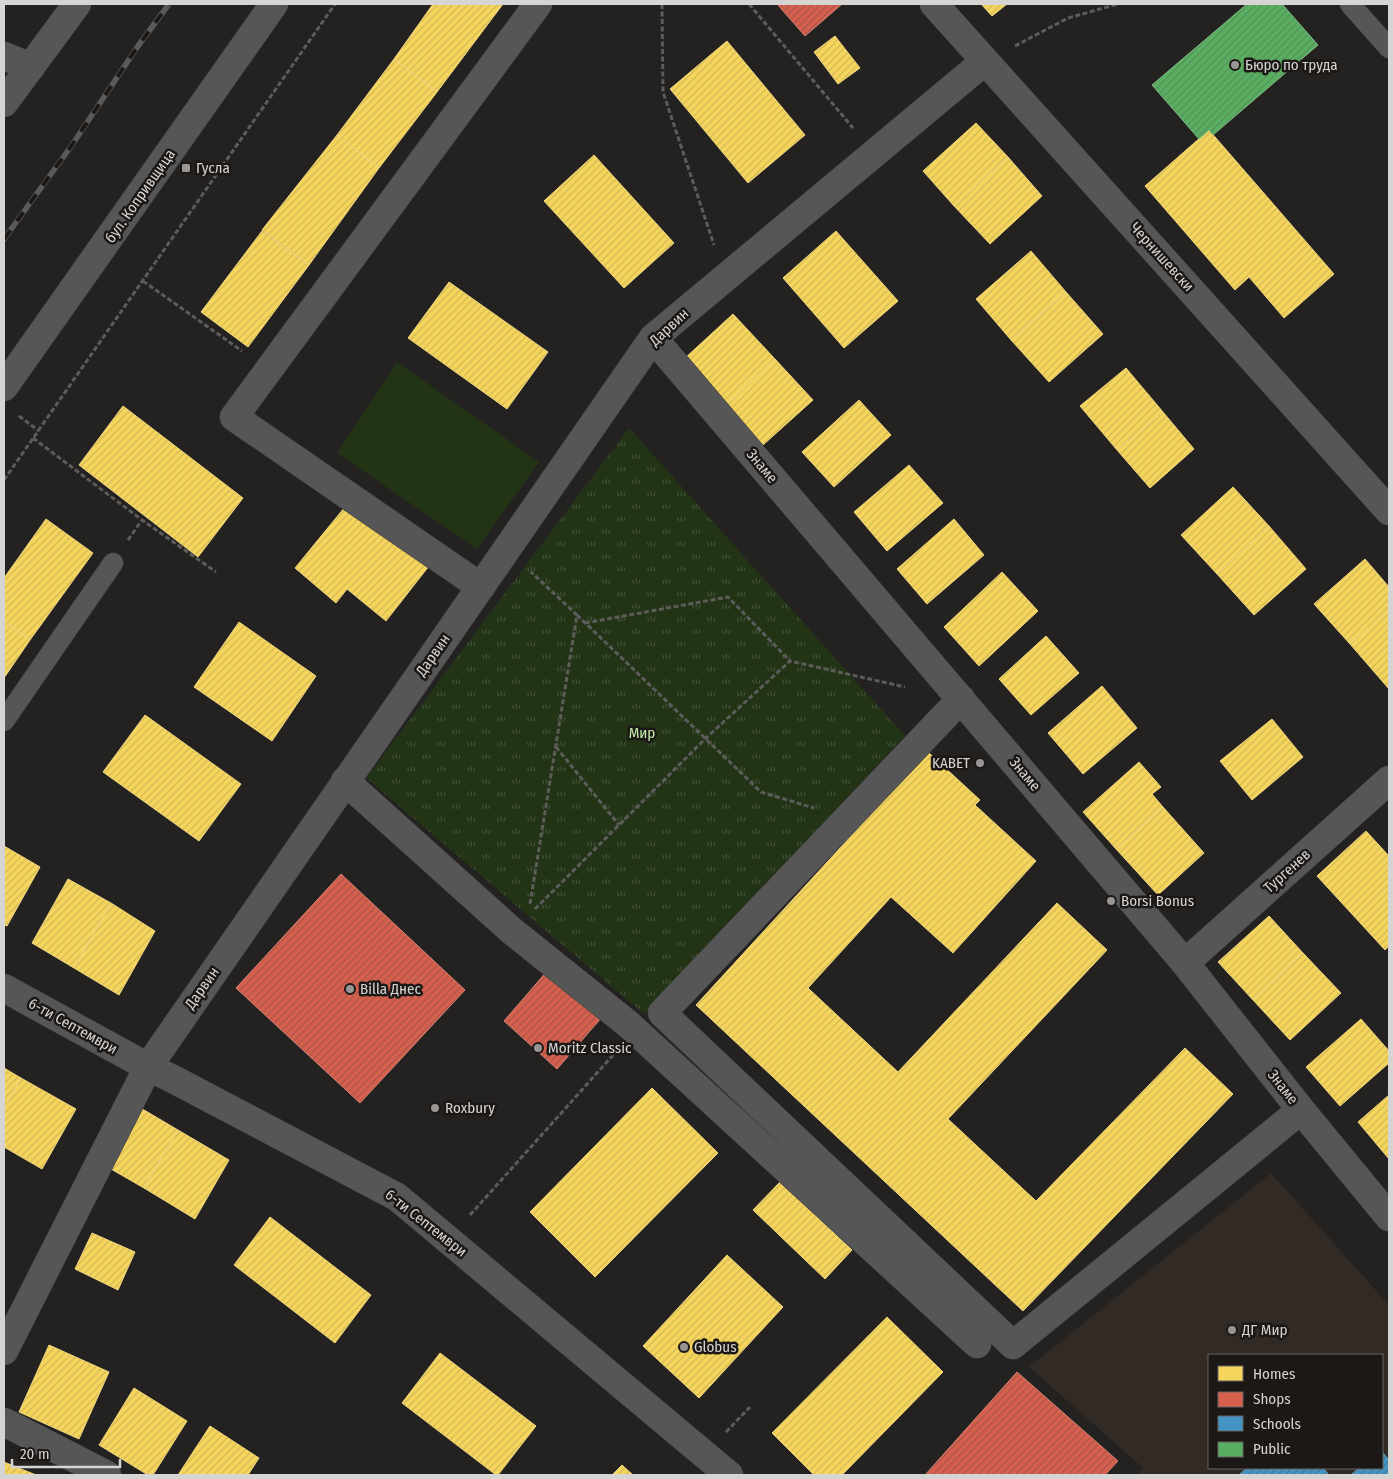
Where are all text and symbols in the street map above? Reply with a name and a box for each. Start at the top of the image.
place label: Бюро по труда [1245,56,1338,74]
marker: Бюро по труда [1229,59,1241,71]
street label: бул. Копривщица [101,146,179,246]
place label: Гусла [196,159,230,177]
marker: Гусла [180,162,192,174]
street label: Чернишевски [1126,219,1198,295]
street label: Дарвин [645,304,692,350]
street label: Знаме [743,445,781,487]
street label: Дарвин [411,630,454,680]
park label: Мир [629,724,655,742]
street label: Знаме [1006,753,1044,795]
place label: KABET [932,754,970,772]
marker: KABET [974,757,986,769]
street label: Тургенев [1260,845,1314,897]
place label: Borsi Bonus [1121,892,1194,910]
marker: Borsi Bonus [1105,895,1117,907]
street label: Дарвин [180,963,223,1013]
place label: Billa Днес [360,980,421,998]
marker: Billa Днес [344,983,356,995]
street label: 6-ти Септември [25,994,121,1058]
place label: Moritz Classic [548,1039,632,1057]
marker: Moritz Classic [532,1042,544,1054]
street label: Знаме [1264,1066,1302,1108]
place label: Roxbury [445,1099,495,1117]
marker: Roxbury [429,1102,441,1114]
street label: 6-ти Септември [382,1185,470,1261]
place label: ДГ Мир [1241,1321,1287,1339]
marker: ДГ Мир [1226,1324,1238,1336]
place label: Globus [694,1338,737,1356]
marker: Globus [678,1341,690,1353]
legend [1208,1354,1383,1469]
text: Homes [1253,1365,1295,1383]
text: Shops [1253,1390,1291,1408]
text: Schools [1253,1415,1301,1433]
scale bar [12,1436,120,1468]
text: Public [1253,1440,1291,1458]
text: 20 m [20,1445,50,1463]

